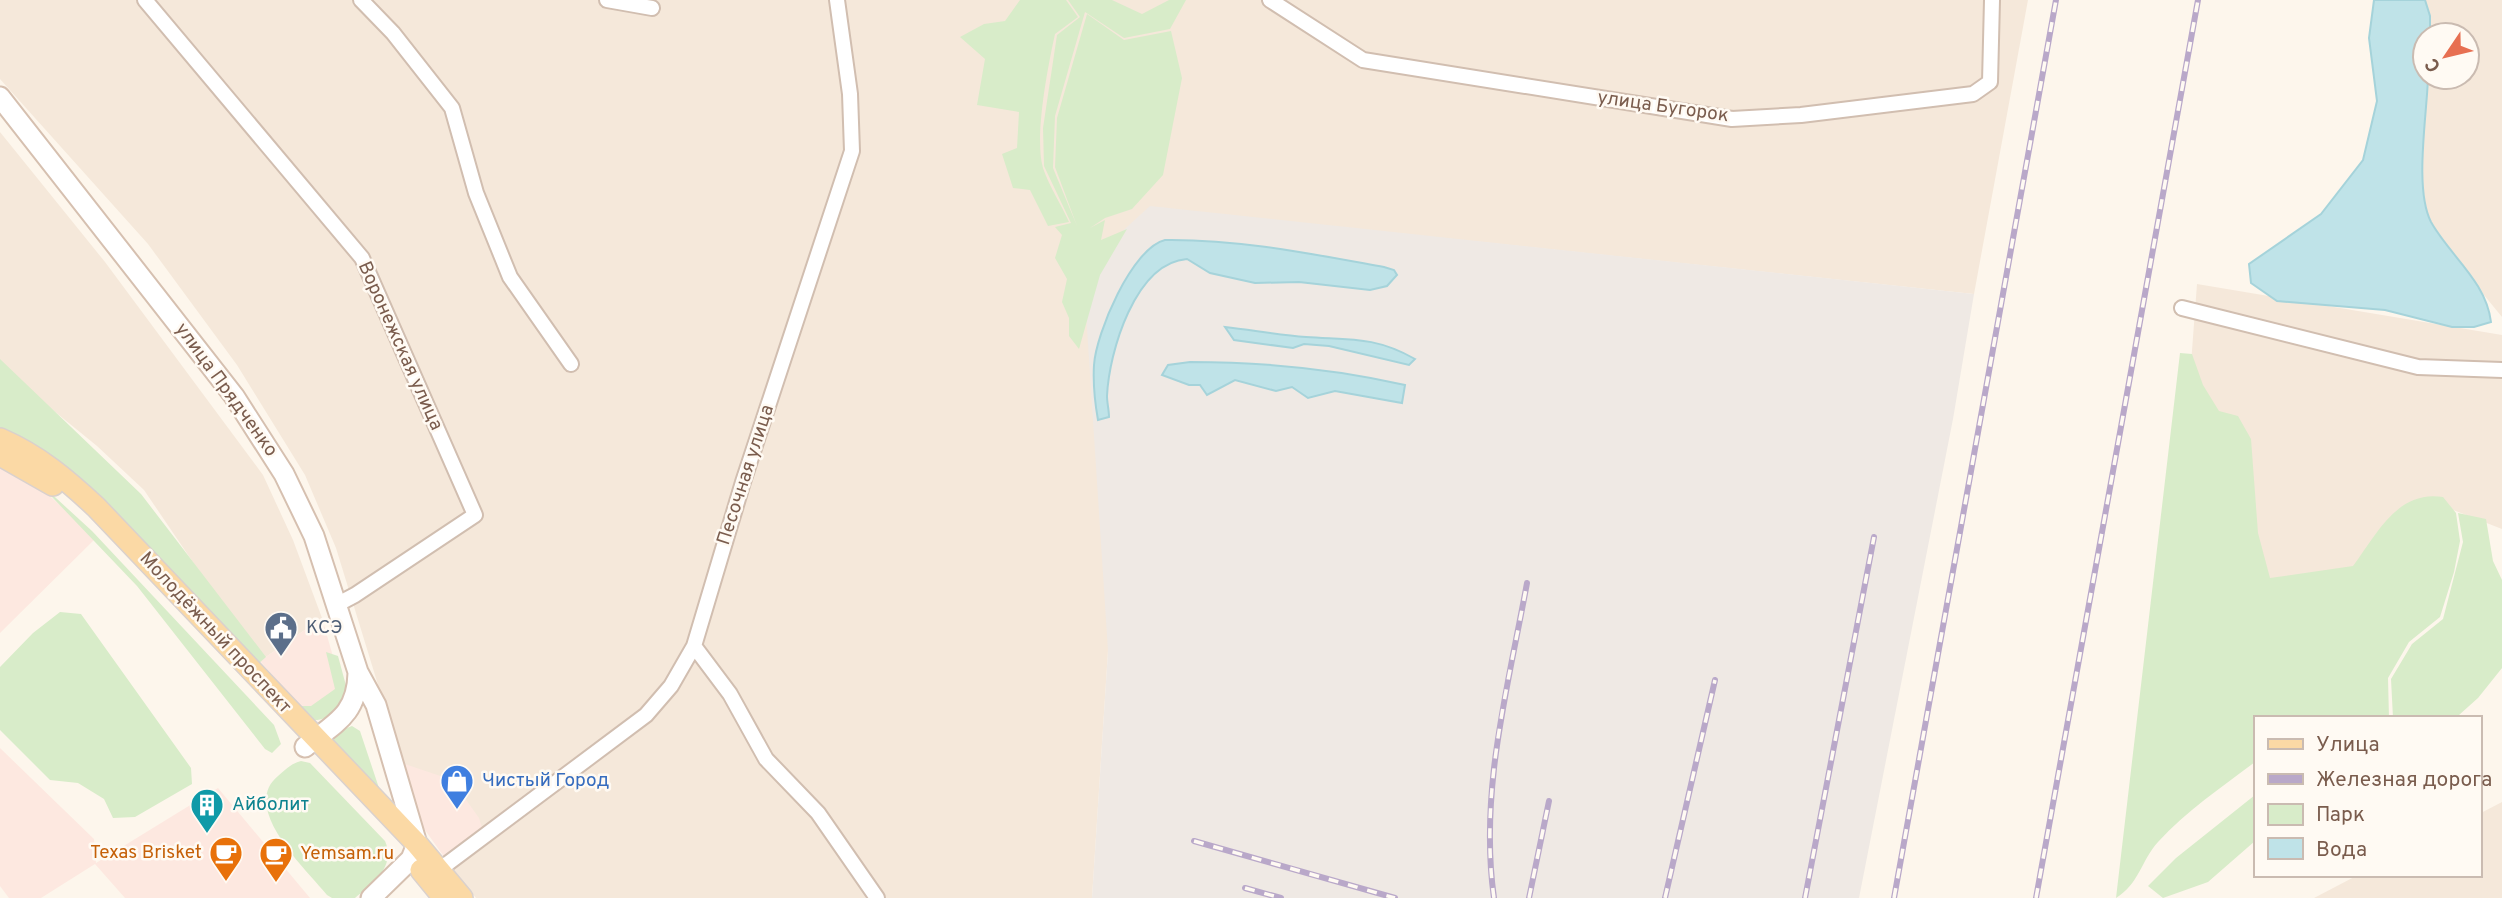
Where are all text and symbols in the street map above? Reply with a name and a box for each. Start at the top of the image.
north arrow [2411,21,2481,91]
text: С [2420,53,2447,76]
street label: улица Бугорок [1596,86,1730,128]
street label: Воронежская улица [352,258,448,434]
street label: улица Прядченко [169,318,283,462]
street label: Песочная улица [712,402,780,548]
street label: Молодёжный проспект [134,547,296,719]
public building icon: КСЭ [262,609,300,658]
place label: КСЭ [306,616,343,640]
legend [2254,716,2481,877]
text: Улица [2316,732,2380,759]
shop icon: Чистый Город [438,762,476,811]
text: Железная дорога [2316,767,2492,794]
place label: Чистый Город [482,769,609,793]
building icon: Айболит [188,786,226,835]
place label: Айболит [232,793,310,817]
text: Парк [2316,802,2365,829]
cafe icon: Texas Brisket [207,834,245,883]
cafe icon: Yemsam.ru [257,835,295,884]
text: Вода [2316,837,2367,864]
place label: Texas Brisket [90,841,202,865]
place label: Yemsam.ru [300,842,394,866]

